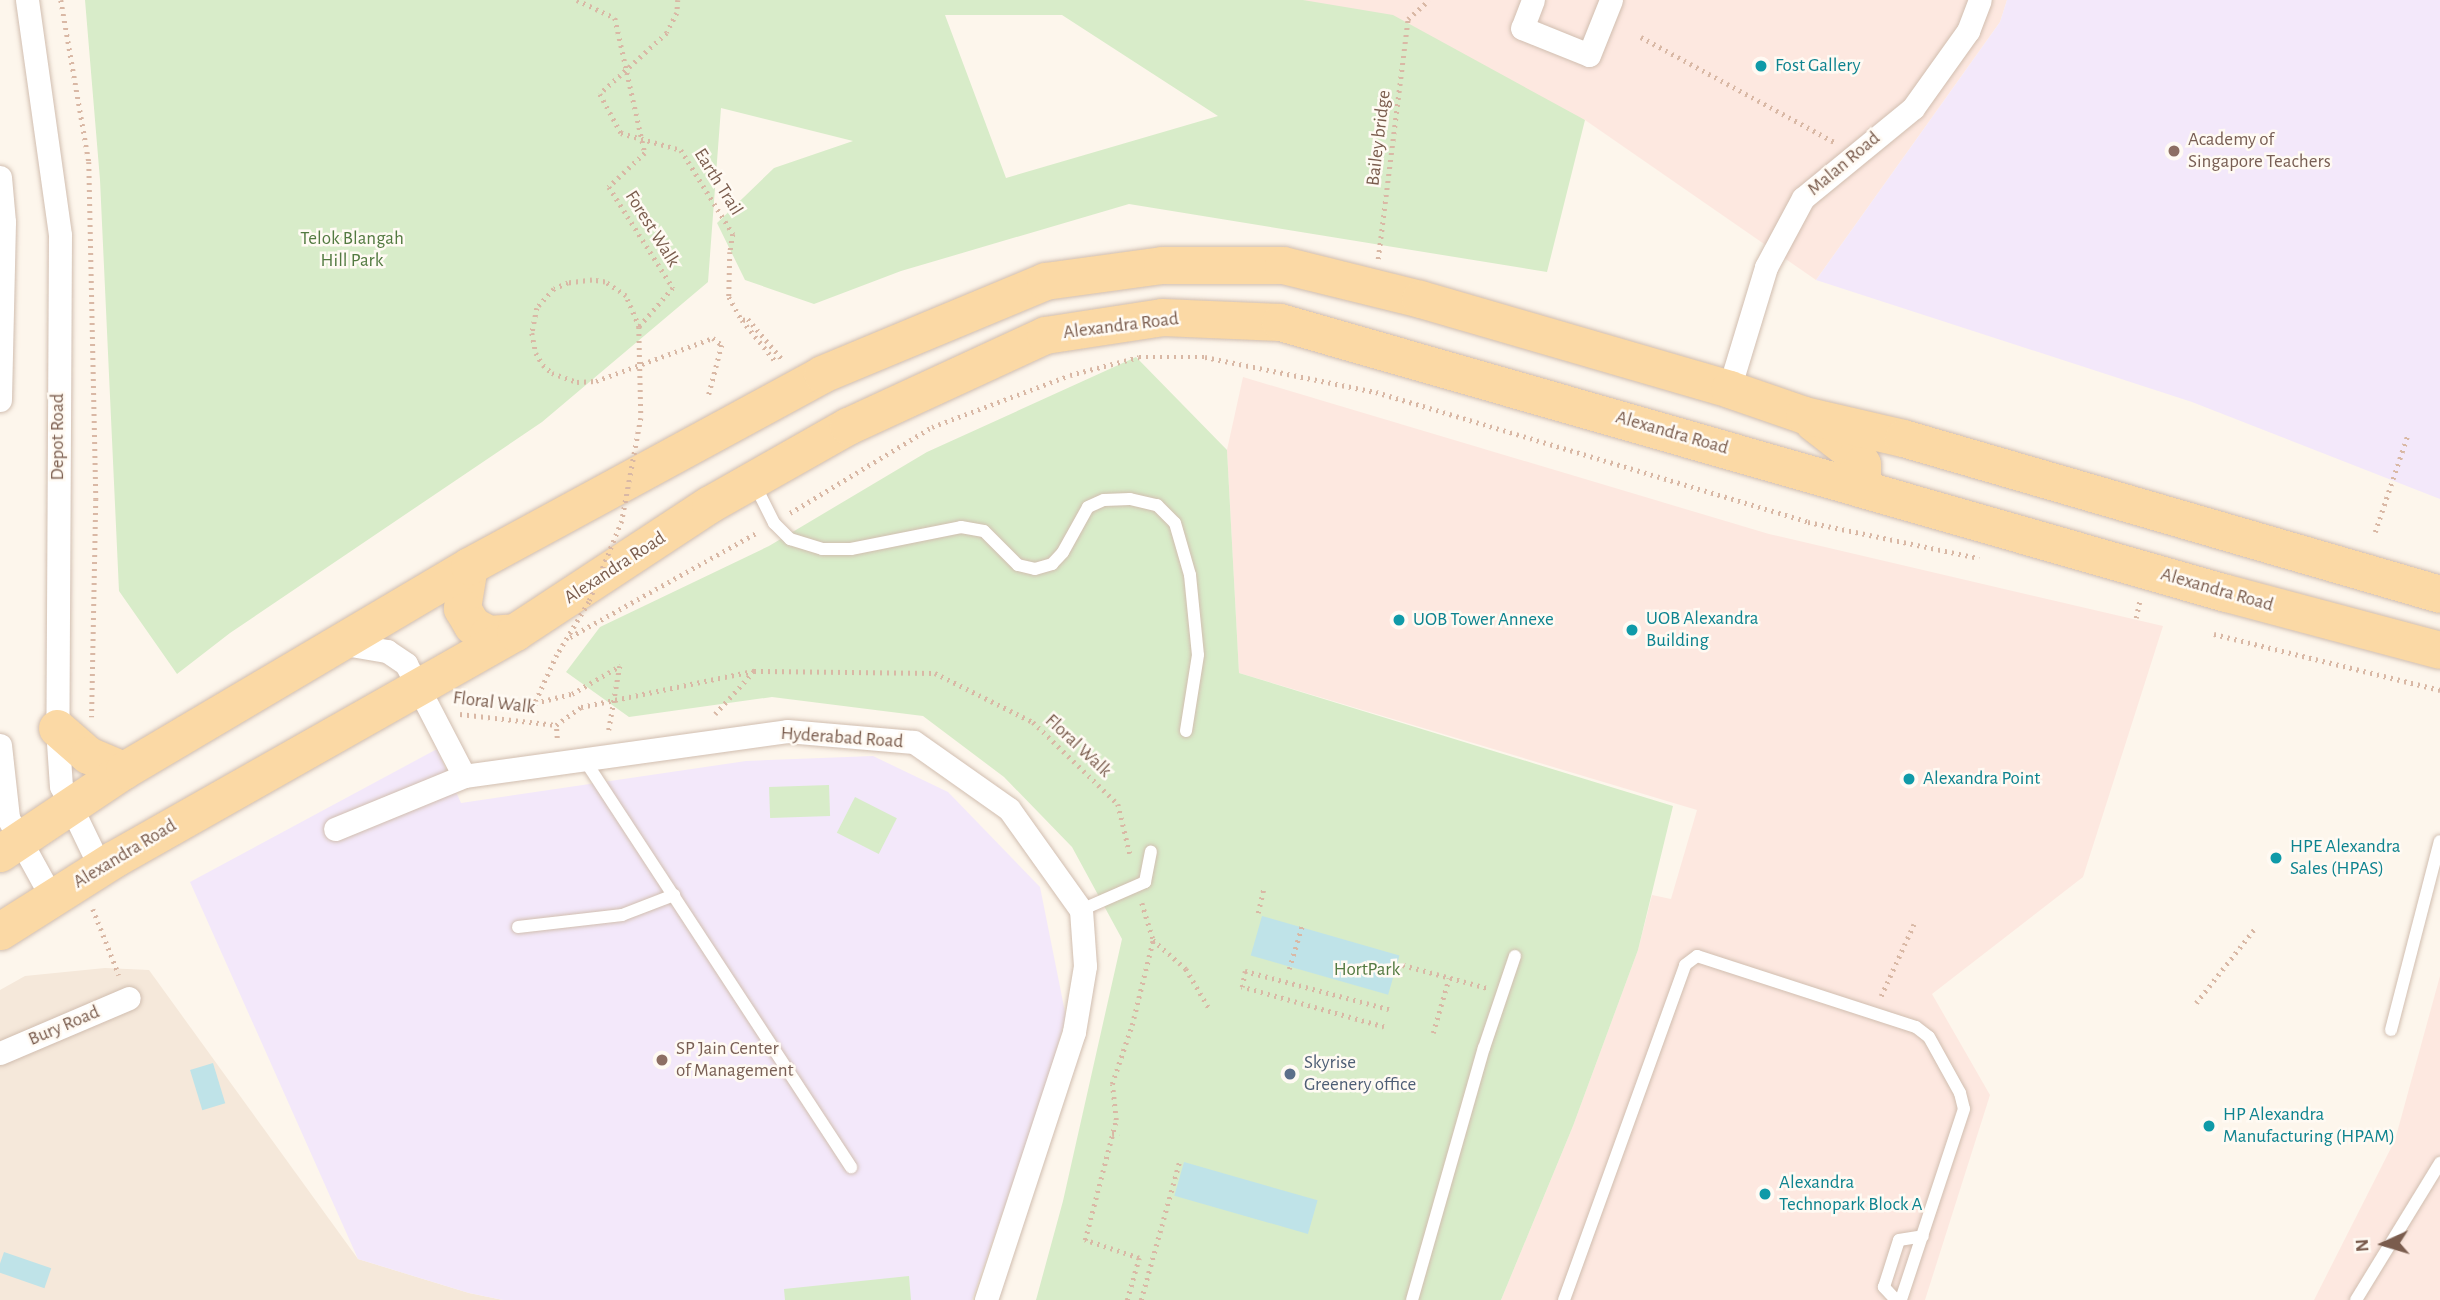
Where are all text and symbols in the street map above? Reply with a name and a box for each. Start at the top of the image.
place label: Fost Gallery [1775,55,1861,77]
marker: Fost Gallery [1753,58,1769,74]
street label: Bailey bridge [1362,89,1396,187]
street label: Malan Road [1803,127,1885,201]
place label: Academy of Singapore Teachers [2188,129,2331,173]
marker: Academy of Singapore Teachers [2166,143,2182,159]
street label: Earth Trail [689,144,747,220]
street label: Forest Walk [620,187,684,271]
park label: Telok Blangah Hill Park [300,228,404,272]
street label: Alexandra Road [1062,308,1180,344]
street label: Depot Road [47,393,69,481]
street label: Alexandra Road [1613,406,1731,460]
street label: Alexandra Road [560,527,670,609]
street label: Alexandra Road [2158,563,2276,617]
place label: UOB Alexandra Building [1646,608,1759,652]
place label: UOB Tower Annexe [1413,609,1554,631]
marker: UOB Tower Annexe [1391,612,1407,628]
marker: UOB Alexandra Building [1624,622,1640,638]
street label: Floral Walk [452,687,536,719]
street label: Floral Walk [1040,709,1116,783]
street label: Hyderabad Road [780,722,904,754]
place label: Alexandra Point [1923,768,2040,790]
marker: Alexandra Point [1901,771,1917,787]
street label: Alexandra Road [69,814,181,894]
place label: HPE Alexandra Sales (HPAS) [2290,836,2400,880]
marker: HPE Alexandra Sales (HPAS) [2268,850,2284,866]
park label: HortPark [1334,959,1400,981]
street label: Bury Road [25,1001,103,1051]
place label: SP Jain Center of Management [676,1038,794,1082]
marker: SP Jain Center of Management [654,1052,670,1068]
place label: Skyrise Greenery office [1304,1052,1416,1096]
marker: Skyrise Greenery office [1282,1066,1298,1082]
place label: HP Alexandra Manufacturing (HPAM) [2223,1104,2395,1148]
marker: HP Alexandra Manufacturing (HPAM) [2201,1118,2217,1134]
place label: Alexandra Technopark Block A [1779,1172,1922,1216]
marker: Alexandra Technopark Block A [1757,1186,1773,1202]
north arrow [2349,1209,2419,1279]
text: N [2353,1238,2372,1253]

